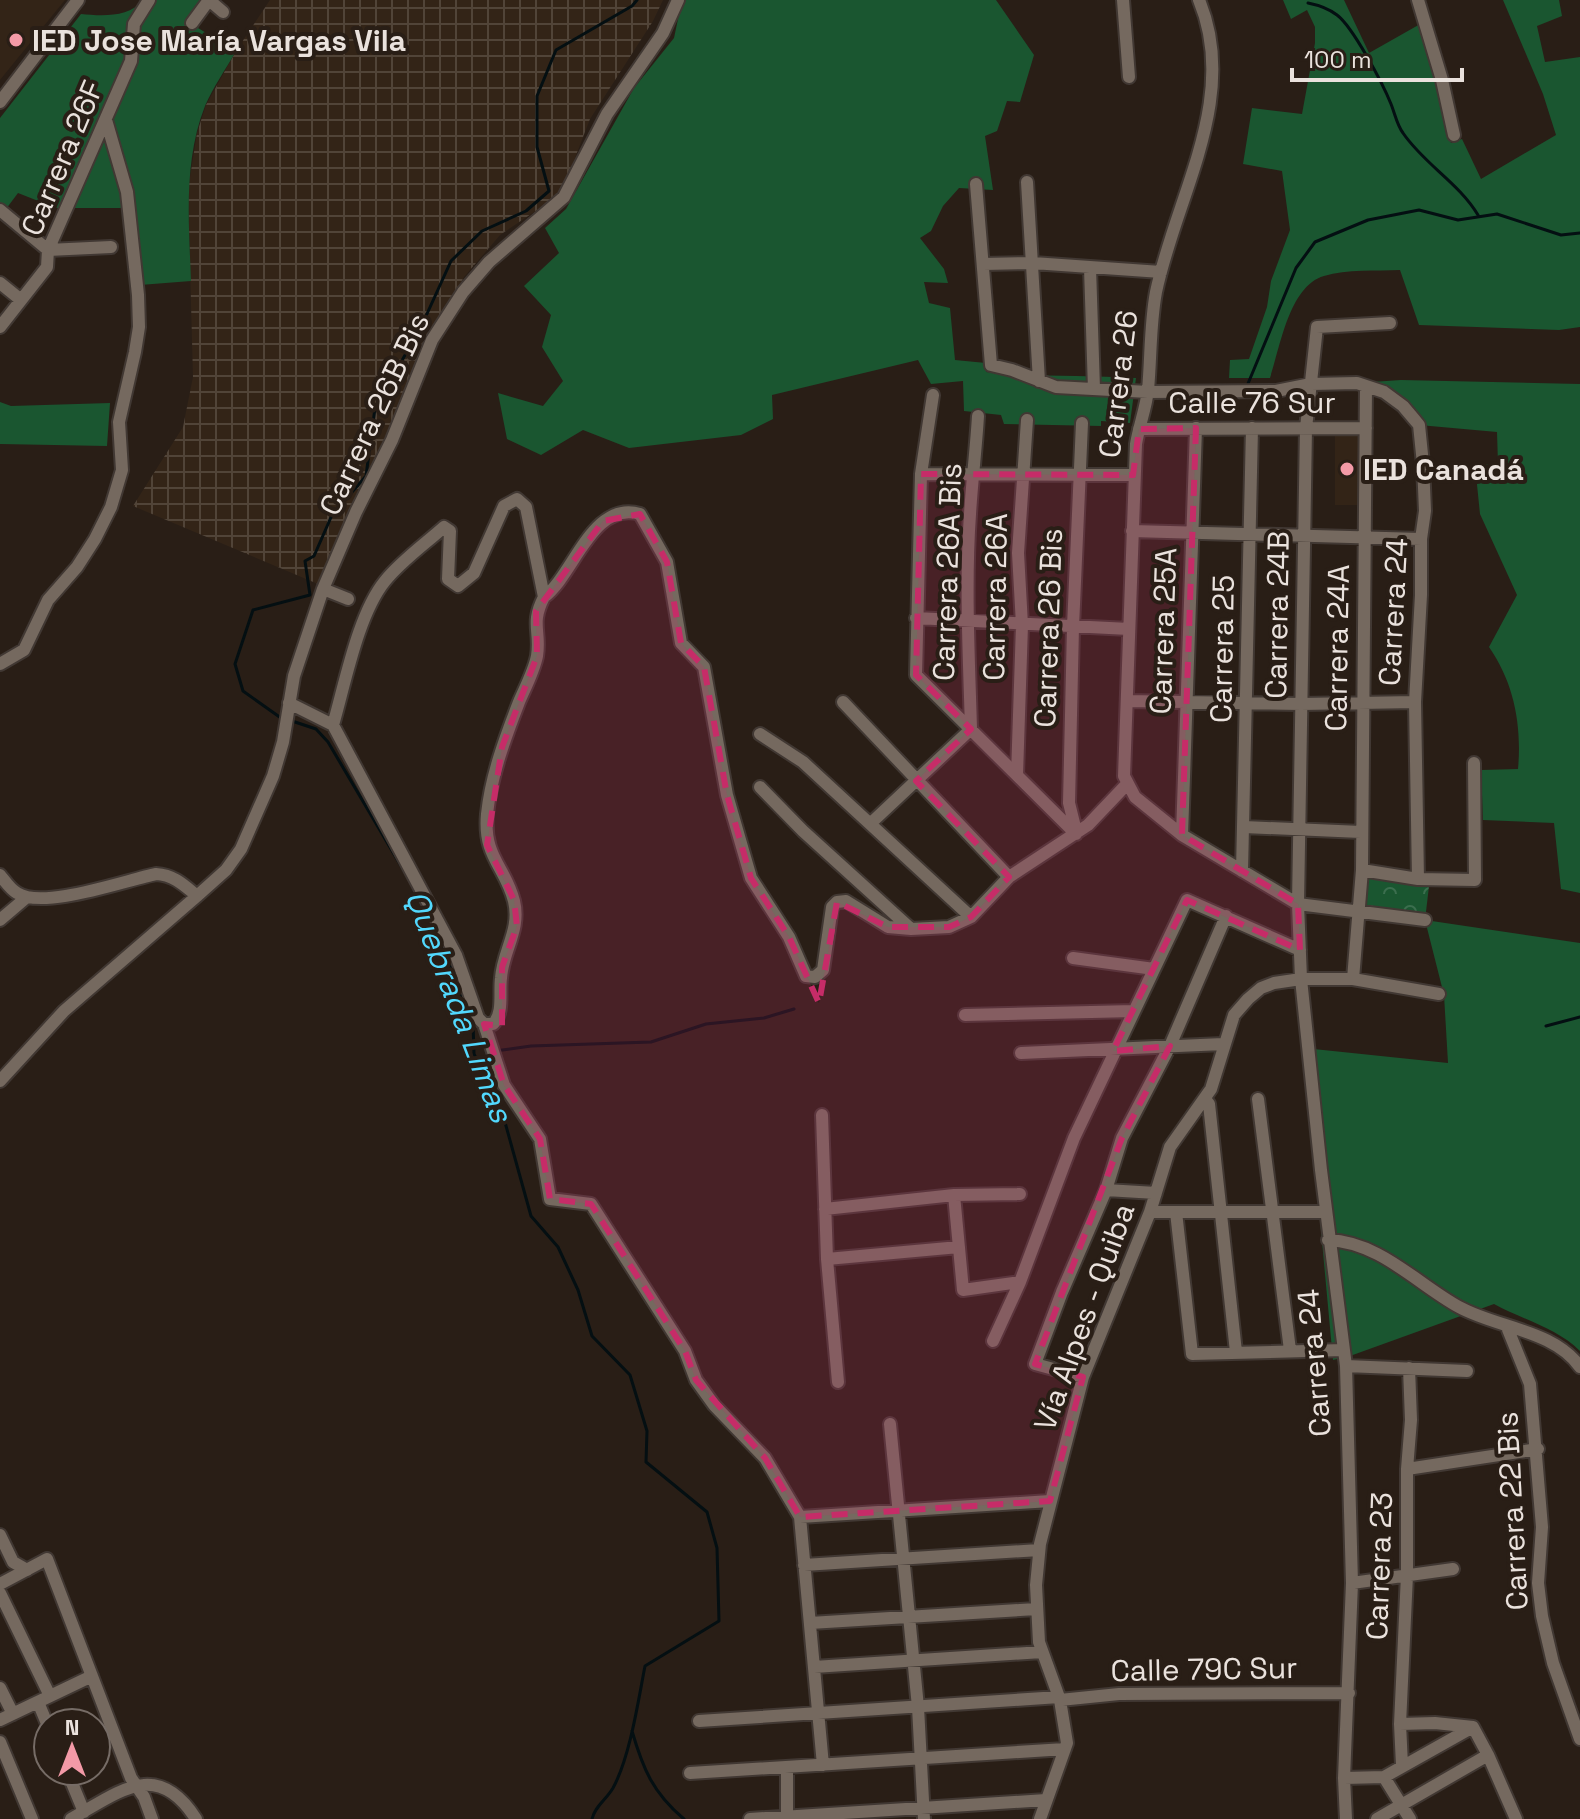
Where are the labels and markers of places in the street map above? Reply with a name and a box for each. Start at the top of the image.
place label: IED Jose María Vargas Vila [32,21,406,60]
marker: IED Jose María Vargas Vila [7,31,25,49]
place label: IED Canadá [1363,450,1524,489]
marker: IED Canadá [1338,460,1356,478]

